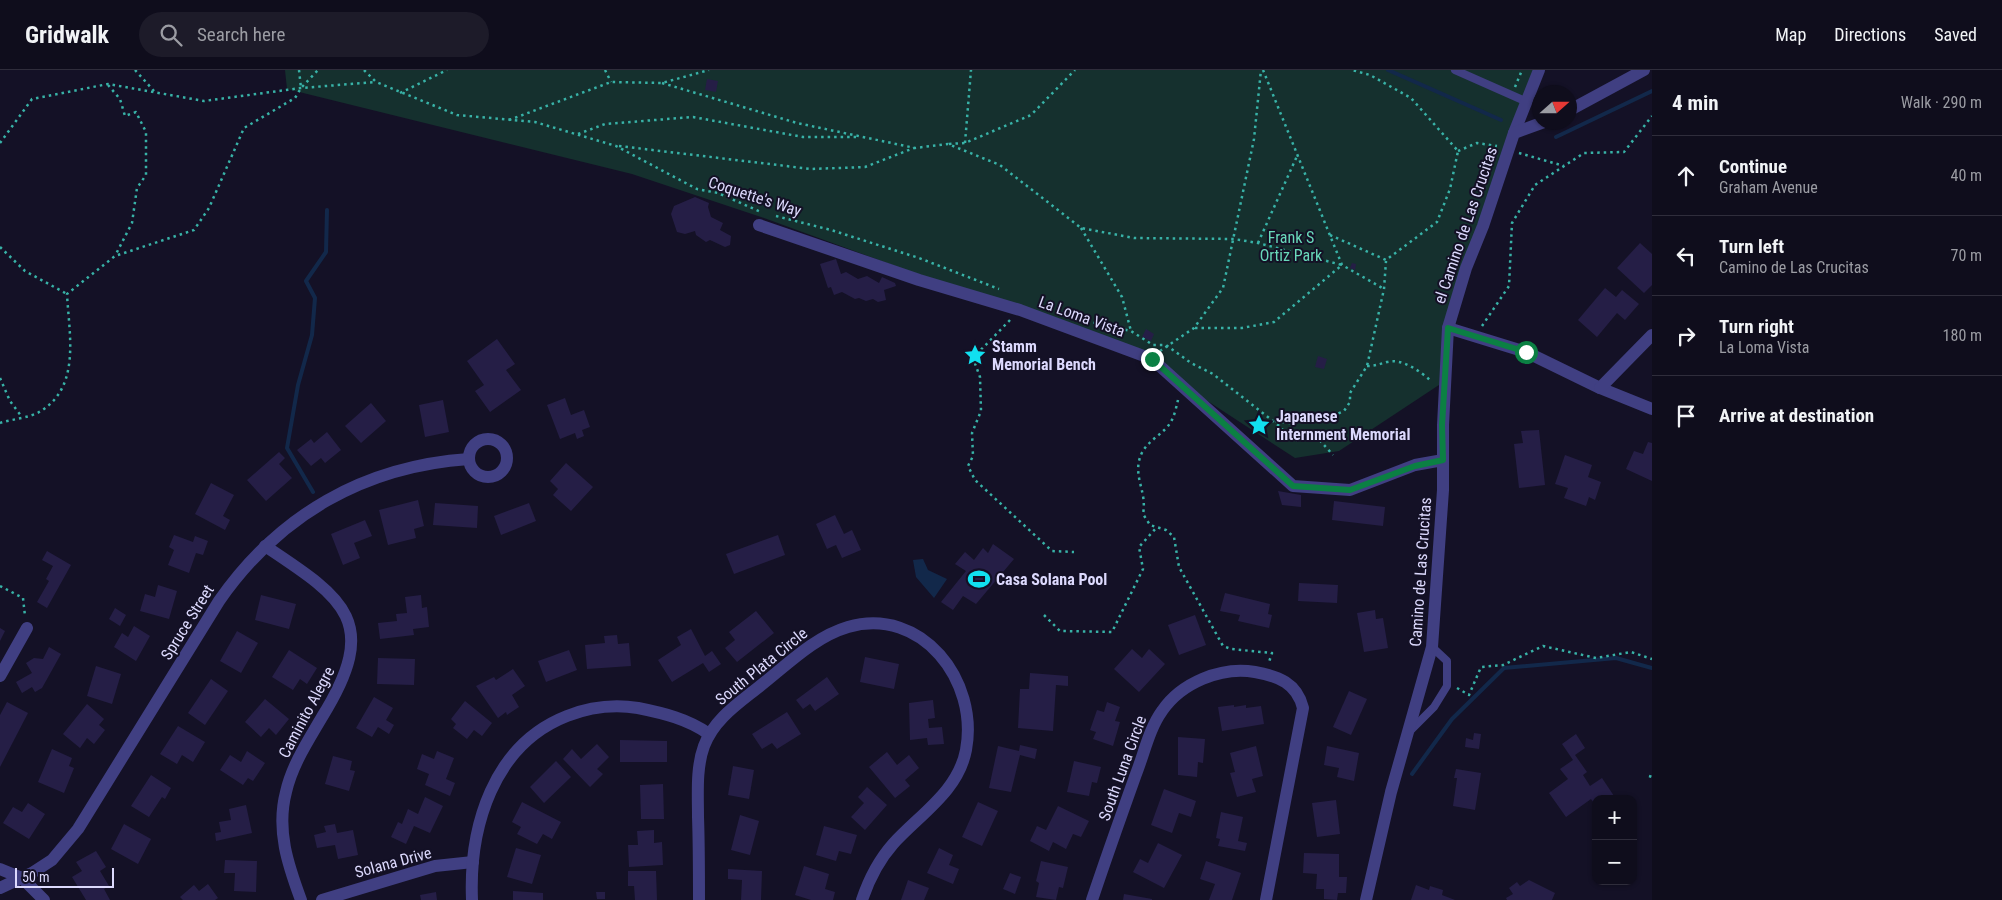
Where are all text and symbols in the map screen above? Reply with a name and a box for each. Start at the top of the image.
search box [139,12,489,57]
text: Gridwalk [25,21,109,49]
icon: search [157,21,185,49]
text: Search here [197,23,285,46]
text: Map [1775,24,1806,45]
text: Directions [1834,24,1906,45]
text: Saved [1934,24,1977,45]
north arrow [1532,85,1577,130]
text: 4 min [1672,91,1719,115]
text: Walk · 290 m [1901,93,1982,112]
street label: el Camino de Las Crucitas [1430,144,1501,306]
text: Continue [1719,155,1787,178]
icon: ahead [1672,162,1700,190]
text: 40 m [1950,166,1982,185]
street label: Coquette's Way [706,173,804,221]
text: Graham Avenue [1719,178,1818,197]
park label: Frank S Ortiz Park [1260,228,1323,265]
text: Turn left [1719,235,1784,258]
icon: left [1672,242,1700,270]
text: 70 m [1950,246,1982,265]
text: Camino de Las Crucitas [1719,258,1869,277]
street label: La Loma Vista [1036,292,1128,341]
text: Turn right [1719,315,1794,338]
icon: right [1672,322,1700,350]
text: 180 m [1943,326,1982,345]
place label: Stamm Memorial Bench [992,337,1096,374]
text: La Loma Vista [1719,338,1809,357]
route start [1515,341,1538,364]
place icon: Stamm Memorial Bench [962,342,988,368]
route end [1141,348,1164,371]
icon: arrive [1672,402,1700,430]
text: Arrive at destination [1719,404,1874,427]
place label: Japanese Internment Memorial [1276,407,1410,444]
place icon: Japanese Internment Memorial [1246,412,1272,438]
street label: Camino de Las Crucitas [1406,497,1435,647]
sports icon: Casa Solana Pool [966,566,992,592]
place label: Casa Solana Pool [996,570,1107,589]
street label: Spruce Street [157,581,218,663]
street label: South Plata Circle [712,624,811,709]
street label: Caminito Alegre [274,663,338,761]
street label: South Luna Circle [1095,713,1150,823]
map controls [1592,795,1637,885]
button: + [1592,795,1637,840]
button: − [1592,840,1637,885]
street label: Solana Drive [353,843,434,882]
scale bar [15,865,114,888]
text: 50 m [22,869,50,885]

